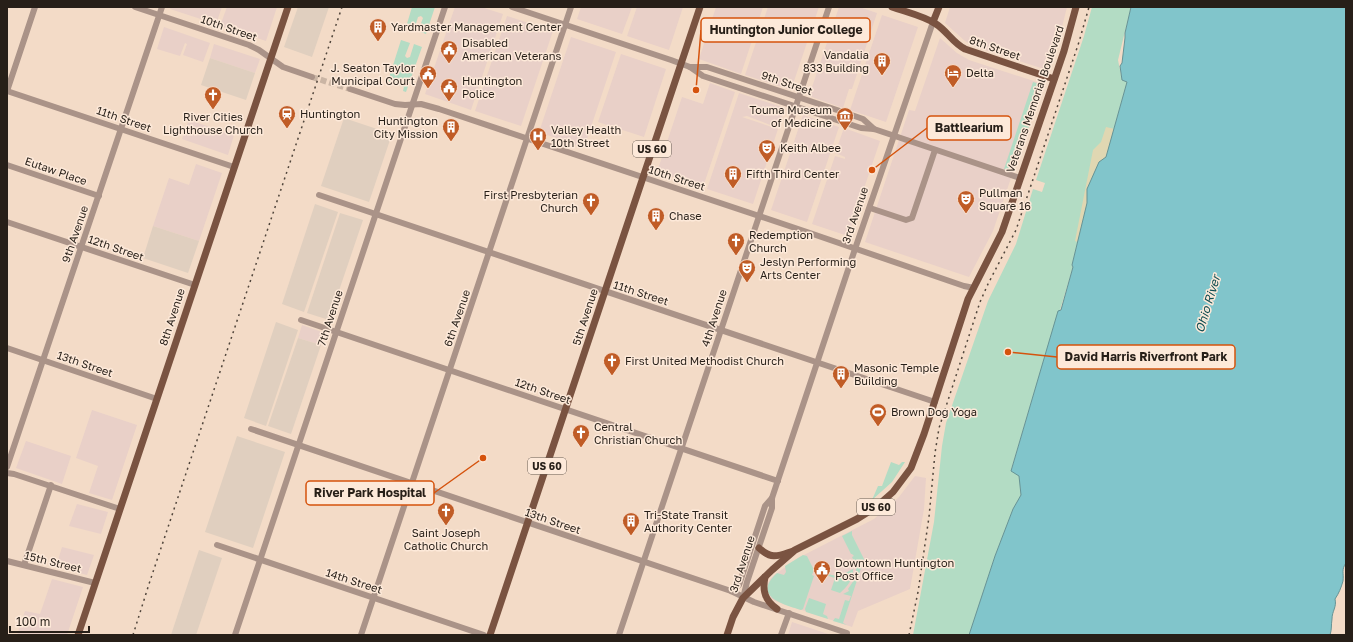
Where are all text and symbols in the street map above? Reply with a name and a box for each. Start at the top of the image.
street label: 10th Street [199,12,259,43]
building icon: Yardmaster Management Center [368,17,388,42]
callout: Huntington Junior College [701,18,870,42]
place label: Yardmaster Management Center [391,20,562,33]
text: Huntington Junior College [709,22,863,37]
street label: Veterans Memorial Boulevard [1003,24,1066,174]
street label: 8th Street [968,33,1022,62]
place label: Disabled American Veterans [462,36,561,62]
public building icon: Disabled American Veterans [439,39,459,64]
place label: Vandalia 833 Building [803,48,869,74]
building icon: Vandalia 833 Building [872,51,892,76]
place label: J. Seaton Taylor Municipal Court [331,61,416,87]
hotel icon: Delta [943,63,963,88]
public building icon: J. Seaton Taylor Municipal Court [418,64,438,89]
place label: Delta [966,66,994,79]
street label: 9th Street [760,68,814,97]
place label: Huntington Police [462,74,522,100]
public building icon: Huntington Police [439,77,459,102]
church icon: River Cities Lighthouse Church [203,85,223,110]
street label: 11th Street [95,103,153,134]
place label: Touma Museum of Medicine [750,103,832,129]
station icon: Huntington [277,104,297,129]
museum icon: Touma Museum of Medicine [835,106,855,131]
place label: Huntington [300,107,360,120]
place label: River Cities Lighthouse Church [163,110,263,136]
place label: Huntington City Mission [374,114,438,140]
callout: Battlearium [927,116,1011,140]
building icon: Huntington City Mission [441,117,461,142]
text: Battlearium [935,120,1003,135]
place label: Valley Health 10th Street [551,123,621,149]
hospital icon: Valley Health 10th Street [528,126,548,151]
theatre icon: Keith Albee [757,138,777,163]
road number: US 60 [633,141,671,157]
place label: Keith Albee [780,141,841,154]
street label: Eutaw Place [23,154,89,187]
street label: 10th Street [647,162,707,193]
building icon: Fifth Third Center [723,164,743,189]
place label: Fifth Third Center [746,167,840,180]
street label: 3rd Avenue [839,185,870,245]
place label: Pullman Square 16 [979,186,1031,212]
place label: First Presbyterian Church [484,188,578,214]
theatre icon: Pullman Square 16 [956,189,976,214]
church icon: First Presbyterian Church [581,191,601,216]
street label: 9th Avenue [59,204,90,264]
building icon: Chase [646,206,666,231]
place label: Chase [669,209,702,222]
place label: Redemption Church [749,228,813,254]
church icon: Redemption Church [726,231,746,256]
street label: 12th Street [87,232,146,263]
place label: Jeslyn Performing Arts Center [760,255,856,281]
theatre icon: Jeslyn Performing Arts Center [737,258,757,283]
water label: Ohio River [1192,271,1224,334]
street label: 11th Street [612,278,670,308]
street label: 8th Avenue [156,287,187,347]
street label: 5th Avenue [569,287,600,347]
street label: 7th Avenue [314,288,345,348]
street label: 6th Avenue [441,288,472,348]
street label: 4th Avenue [698,288,729,348]
callout: David Harris Riverfront Park [1057,345,1235,369]
street label: 13th Street [56,348,115,379]
text: David Harris Riverfront Park [1065,349,1227,364]
church icon: First United Methodist Church [602,351,622,376]
place label: First United Methodist Church [625,354,784,367]
place label: Masonic Temple Building [854,361,939,387]
building icon: Masonic Temple Building [831,364,851,389]
street label: 12th Street [514,375,573,406]
sports icon: Brown Dog Yoga [868,402,888,427]
place label: Brown Dog Yoga [891,405,977,418]
place label: Central Christian Church [594,420,682,446]
church icon: Central Christian Church [571,423,591,448]
road number: US 60 [528,458,566,474]
callout: River Park Hospital [306,481,434,505]
text: River Park Hospital [314,485,426,500]
road number: US 60 [857,499,895,515]
church icon: Saint Joseph Catholic Church [436,501,456,526]
street label: 13th Street [524,505,583,536]
place label: Tri-State Transit Authority Center [644,508,733,534]
building icon: Tri-State Transit Authority Center [621,511,641,536]
place label: Saint Joseph Catholic Church [404,526,488,552]
street label: 3rd Avenue [726,534,757,594]
street label: 15th Street [23,548,83,575]
place label: Downtown Huntington Post Office [835,556,954,582]
public building icon: Downtown Huntington Post Office [812,559,832,584]
street label: 14th Street [324,565,384,596]
scale bar [10,608,89,634]
text: 100 m [16,614,50,629]

